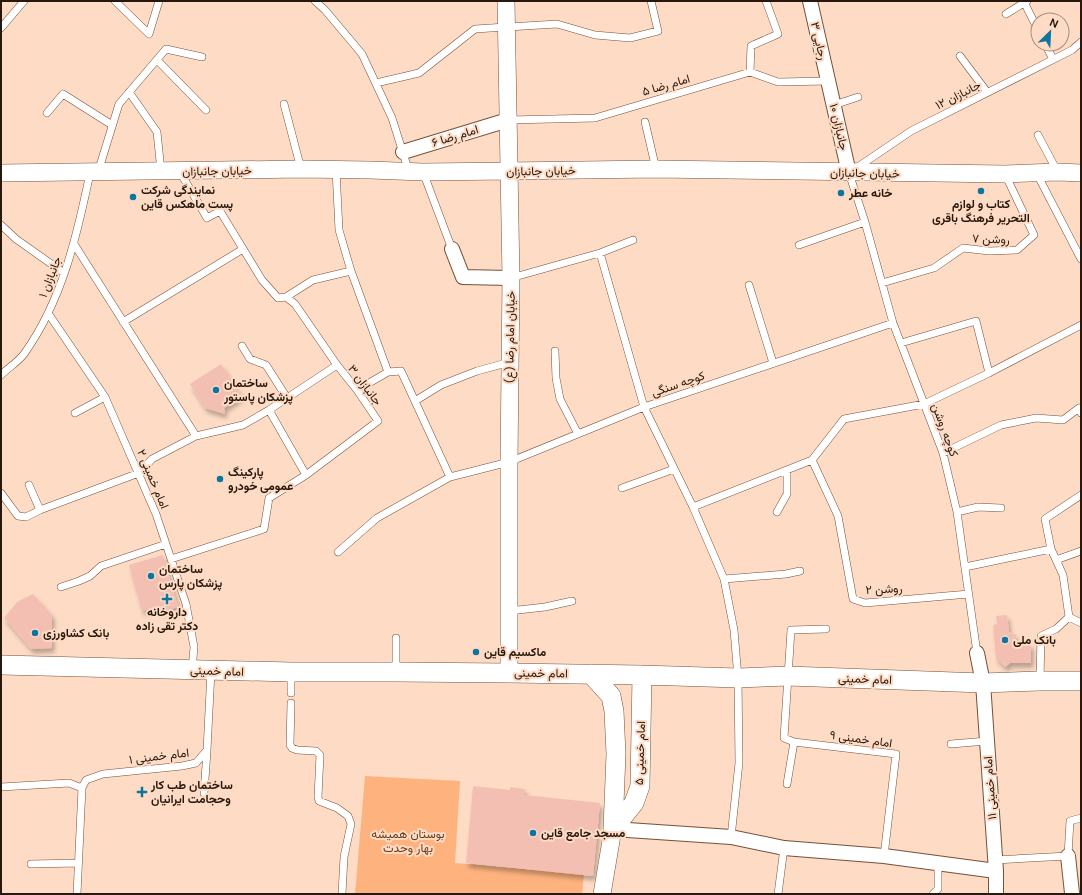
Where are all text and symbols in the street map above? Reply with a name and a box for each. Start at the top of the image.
north arrow [1030,12,1070,52]
text: N [1048,15,1061,31]
street label: رجایی ۳ [807,20,831,62]
street label: امام رضا ۵ [640,71,692,99]
street label: جانبازان ۱۲ [933,77,983,113]
street label: جانبازان ۱۰ [826,102,852,152]
street label: امام رضا ۶ [430,121,480,151]
street label: خیابان جانبازان [182,162,252,180]
street label: خیابان جانبازان [506,162,576,180]
street label: خیابان جانبازان [830,164,900,182]
place label: نمایندگی شرکت پست ماهکس قاین [141,182,233,212]
place label: خانه عطر [848,185,892,201]
marker: کتاب و لوازم التحریر فرهنگ باقری [976,186,986,196]
marker: خانه عطر [836,188,846,198]
marker: نمایندگی شرکت پست ماهکس قاین [128,192,138,202]
place label: کتاب و لوازم التحریر فرهنگ باقری [932,196,1030,226]
street label: روشن ۷ [972,230,1010,248]
street label: جانبازان ۱ [35,254,65,300]
street label: خیابان امام رضا (ع) [501,291,520,383]
street label: جانبازان ۳ [344,361,386,409]
street label: کوچه سنگی [649,367,707,401]
place label: ساختمان پزشکان پاستور [223,375,293,405]
marker: ساختمان پزشکان پاستور [211,385,221,395]
street label: کوچه روشن [928,401,962,459]
street label: امام خمینی ۲ [133,447,173,511]
place label: پارکینگ عمومی خودرو [228,464,293,494]
marker: پارکینگ عمومی خودرو [215,474,225,484]
place label: ساختمان پزشکان پارس [159,561,222,591]
marker: ساختمان پزشکان پارس [146,571,156,581]
street label: روشن ۲ [865,580,903,598]
marker: داروخانه دکتر تقی زاده [162,594,172,604]
place label: داروخانه دکتر تقی زاده [136,604,198,634]
place label: بانک کشاورزی [43,625,110,641]
marker: بانک کشاورزی [30,628,40,638]
place label: بانک ملی [1013,632,1056,648]
marker: بانک ملی [1000,635,1010,645]
place label: ماکسیم قاین [484,644,547,660]
marker: ماکسیم قاین [471,647,481,657]
street label: امام خمینی [190,662,244,680]
street label: امام خمینی [514,665,568,681]
street label: امام خمینی [838,670,892,688]
street label: امام خمینی ۵ [631,721,649,785]
street label: امام خمینی ۹ [829,727,893,751]
street label: امام خمینی ۱ [128,744,190,768]
street label: امام خمینی ۱۱ [980,756,1000,820]
place label: ساختمان طب کار و‌حجامت ایرانیان [150,777,233,807]
marker: ساختمان طب کار و‌حجامت ایرانیان [136,786,148,798]
place label: مسجد جامع قاین [541,825,626,841]
park label: بوستان همیشه بهار وحدت [371,826,445,856]
marker: مسجد جامع قاین [528,828,538,838]

